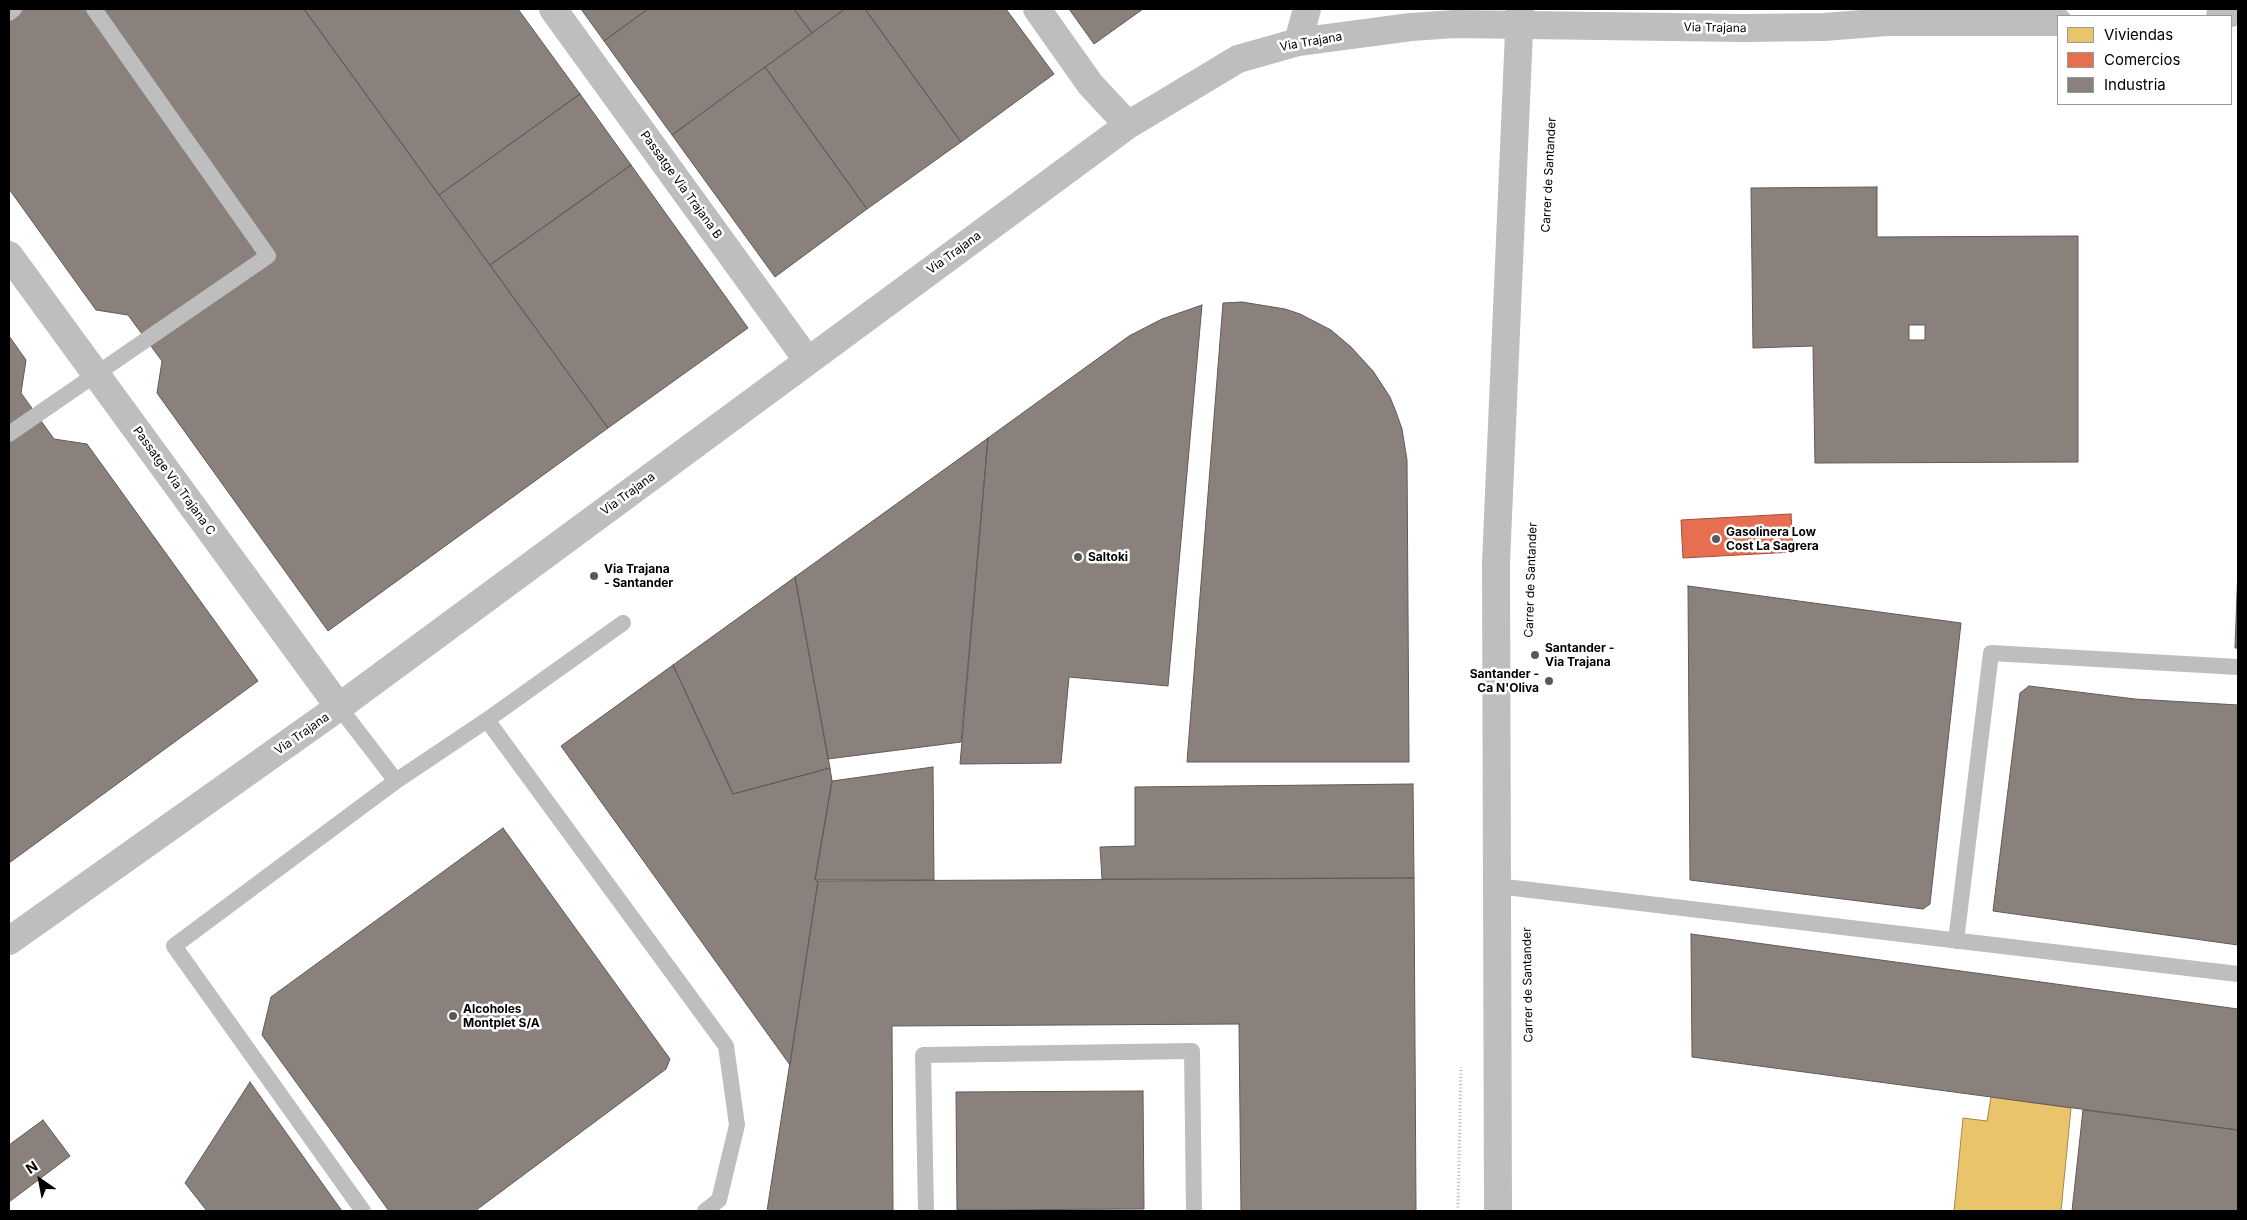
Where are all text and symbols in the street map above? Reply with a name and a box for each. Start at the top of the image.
legend [2057,15,2232,105]
street label: Via Trajana [1683,20,1747,36]
text: Viviendas [2104,25,2173,44]
street label: Via Trajana [1279,29,1343,55]
text: Comercios [2104,50,2180,69]
text: Industria [2104,75,2166,94]
street label: Carrer de Santander [1539,117,1559,233]
street label: Passatge Via Trajana B [637,128,725,242]
street label: Via Trajana [924,229,984,277]
street label: Passatge Via Trajana C [130,424,218,538]
street label: Via Trajana [598,470,658,518]
street label: Carrer de Santander [1522,522,1540,638]
place label: Gasolinera Low Cost La Sagrera [1726,525,1819,553]
marker: Gasolinera Low Cost La Sagrera [1710,533,1722,545]
place label: Saltoki [1088,550,1128,564]
marker: Saltoki [1072,551,1084,563]
place label: Via Trajana - Santander [604,562,673,590]
marker: Via Trajana - Santander [588,570,600,582]
place label: Santander - Via Trajana [1545,641,1614,669]
marker: Santander - Via Trajana [1529,649,1541,661]
place label: Santander - Ca N'Oliva [1470,667,1539,695]
marker: Santander - Ca N'Oliva [1543,675,1555,687]
street label: Via Trajana [272,710,332,758]
street label: Carrer de Santander [1520,927,1536,1043]
place label: Alcoholes Montplet S/A [463,1002,540,1030]
marker: Alcoholes Montplet S/A [447,1010,459,1022]
north arrow [15,1155,65,1205]
text: N [22,1157,41,1177]

